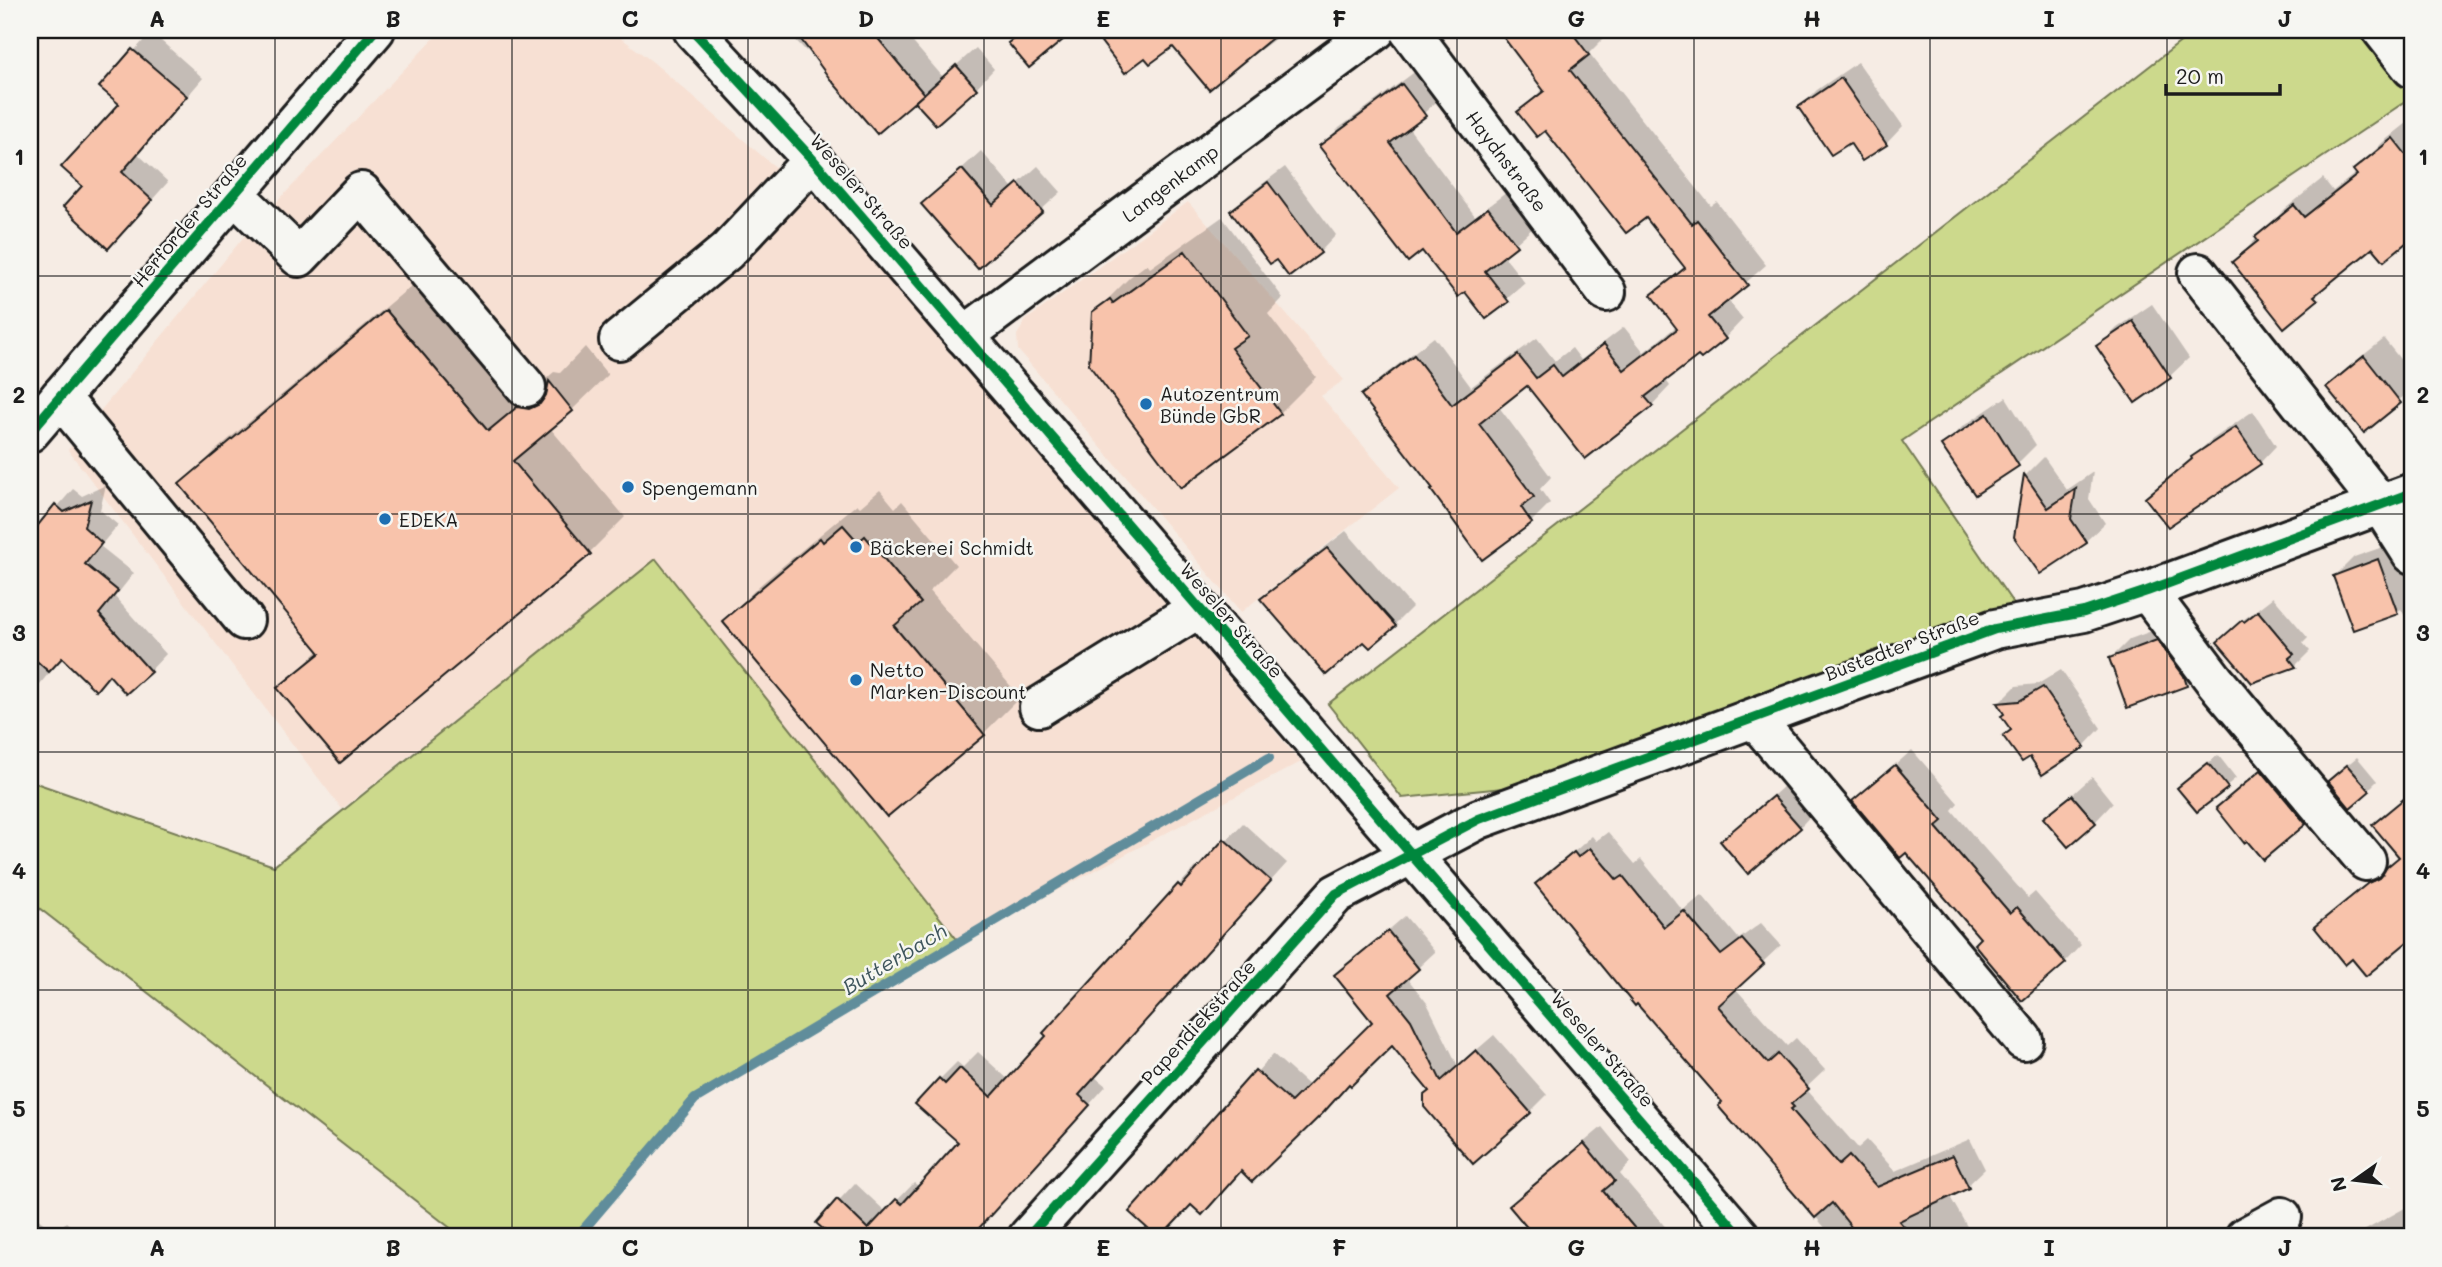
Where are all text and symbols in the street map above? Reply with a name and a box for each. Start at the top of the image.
text: A [149,3,165,33]
text: B [385,3,401,33]
text: C [621,3,639,33]
text: D [858,3,874,33]
text: E [1096,3,1110,33]
text: F [1332,3,1346,33]
text: G [1567,3,1585,33]
text: H [1803,3,1821,33]
text: I [2043,3,2055,33]
text: J [2277,3,2293,33]
scale bar [2166,52,2279,96]
text: 20 m [2176,62,2224,89]
street label: Haydnstraße [1461,105,1553,217]
street label: Weseler Straße [805,128,919,254]
street label: Langenkamp [1117,139,1223,227]
text: 1 [14,141,24,171]
text: 1 [2418,141,2428,171]
street label: Herforder Straße [126,148,252,292]
text: 2 [13,379,25,409]
text: 2 [2417,379,2429,409]
place label: Autozentrum Bünde GbR [1160,381,1279,428]
marker: Autozentrum Bünde GbR [1138,396,1154,412]
place label: Spengemann [642,475,758,500]
marker: Spengemann [620,479,636,495]
place label: EDEKA [399,507,459,532]
marker: EDEKA [377,511,393,527]
place label: Bäckerei Schmidt [870,535,1034,560]
marker: Bäckerei Schmidt [848,539,864,555]
street label: Weseler Straße [1175,557,1289,683]
street label: Bustedter Straße [1821,604,1983,686]
text: 3 [12,617,26,647]
text: 3 [2416,617,2430,647]
place label: Netto Marken-Discount [870,657,1027,704]
marker: Netto Marken-Discount [848,672,864,688]
text: 4 [12,855,26,885]
text: 4 [2416,855,2430,885]
water label: Butterbach [837,916,951,1000]
street label: Papendiekstraße [1135,954,1261,1090]
street label: Weseler Straße [1546,986,1660,1112]
text: 5 [12,1093,26,1123]
text: 5 [2416,1093,2430,1123]
north arrow [2320,1144,2390,1214]
text: N [2324,1174,2352,1194]
text: A [149,1232,165,1262]
text: B [385,1232,401,1262]
text: C [621,1232,639,1262]
text: D [858,1232,874,1262]
text: E [1096,1232,1110,1262]
text: F [1332,1232,1346,1262]
text: G [1567,1232,1585,1262]
text: H [1803,1232,1821,1262]
text: I [2043,1232,2055,1262]
text: J [2277,1232,2293,1262]

